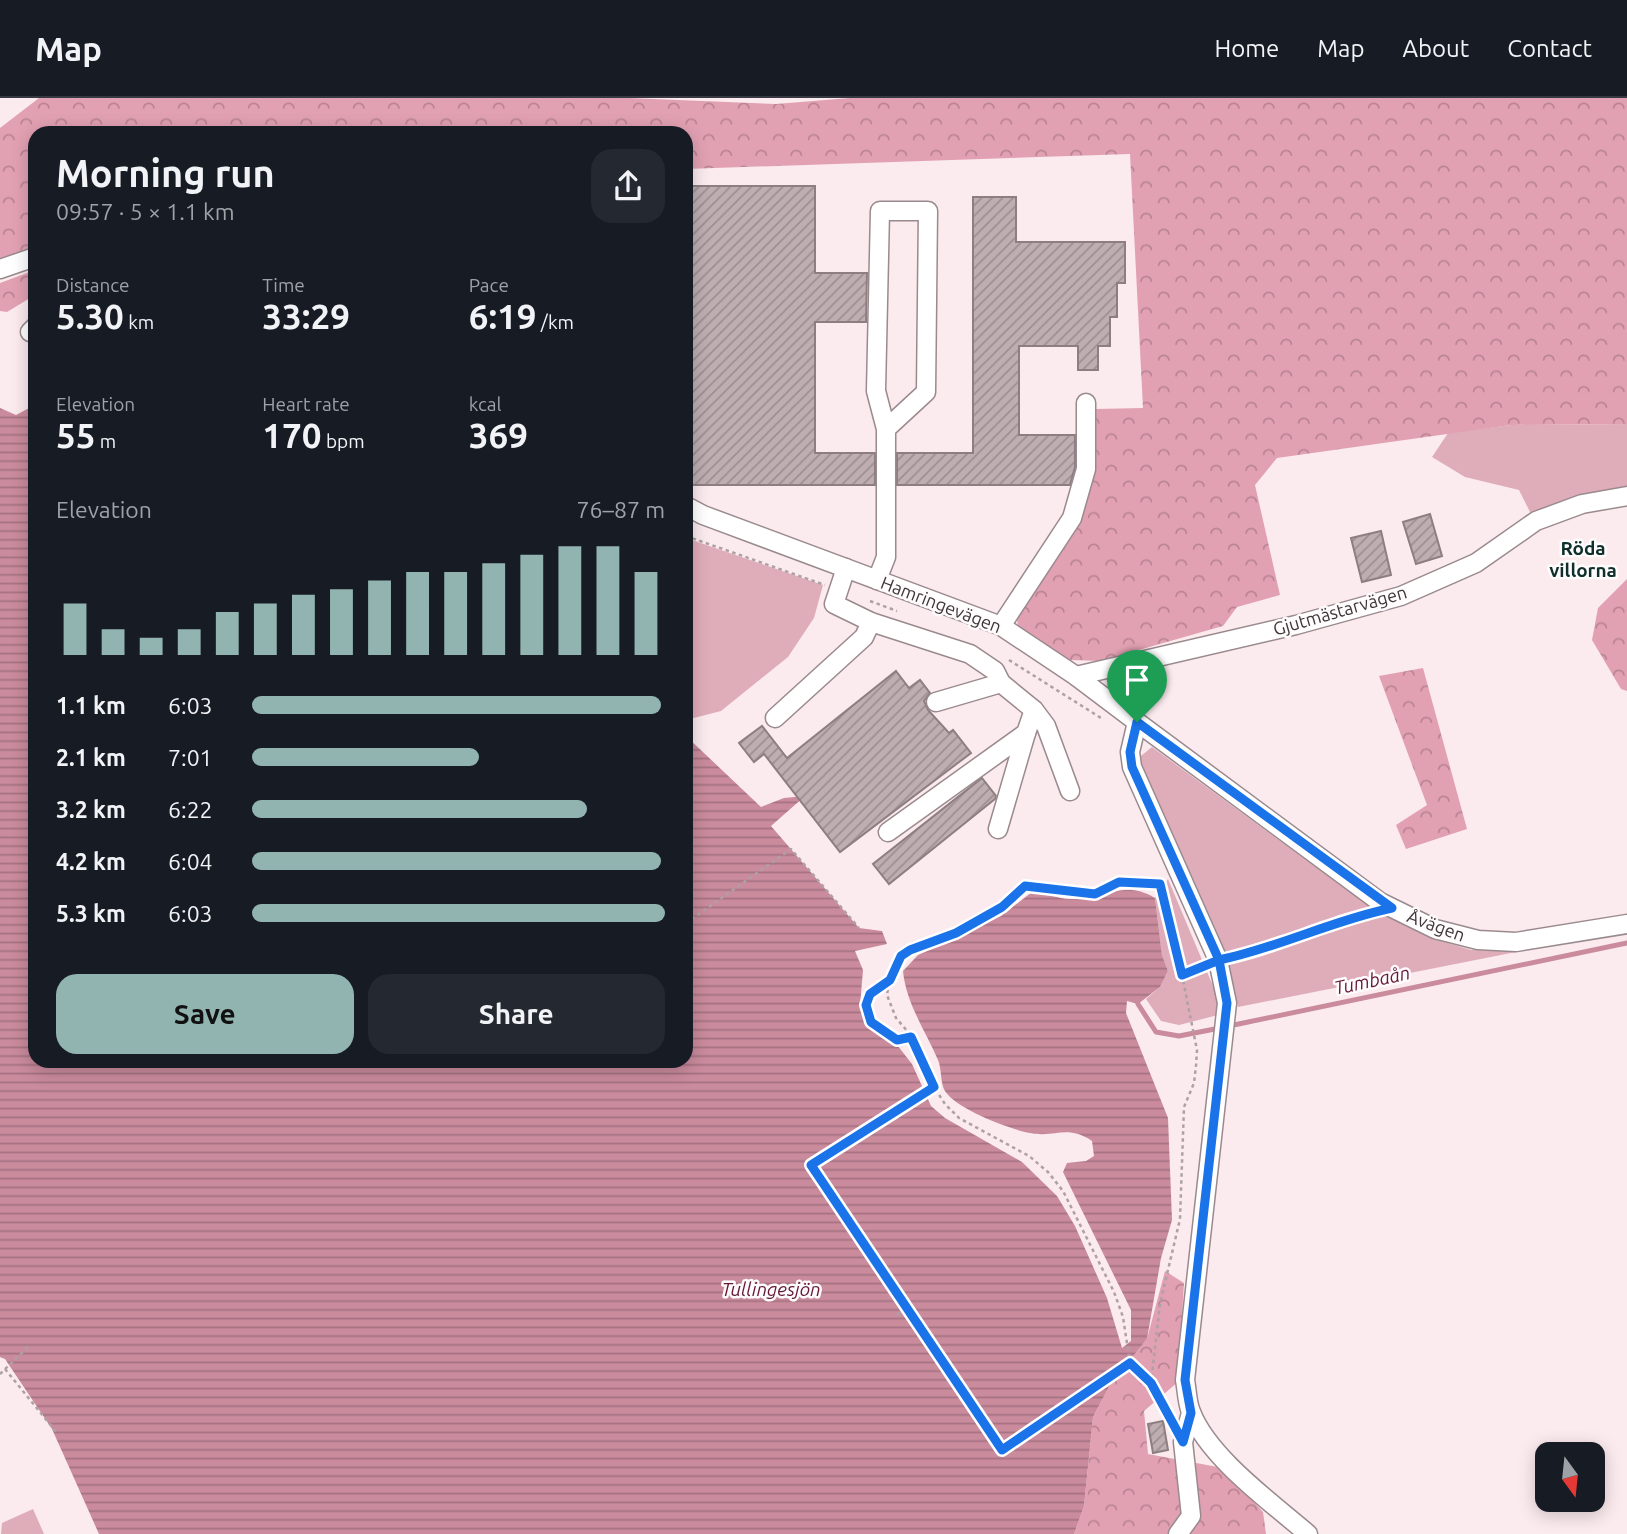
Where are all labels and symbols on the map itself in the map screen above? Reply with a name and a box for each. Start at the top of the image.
district label: Röda villorna [1549,537,1617,581]
street label: Hamringevägen [878,572,1005,636]
street label: Gjutmästarvägen [1270,581,1409,639]
pin [1107,650,1167,722]
street label: Åvägen [1405,905,1468,945]
water label: Tumbaån [1332,961,1412,999]
water label: Tullingesjön [721,1278,821,1300]
north arrow [1535,1442,1605,1512]

